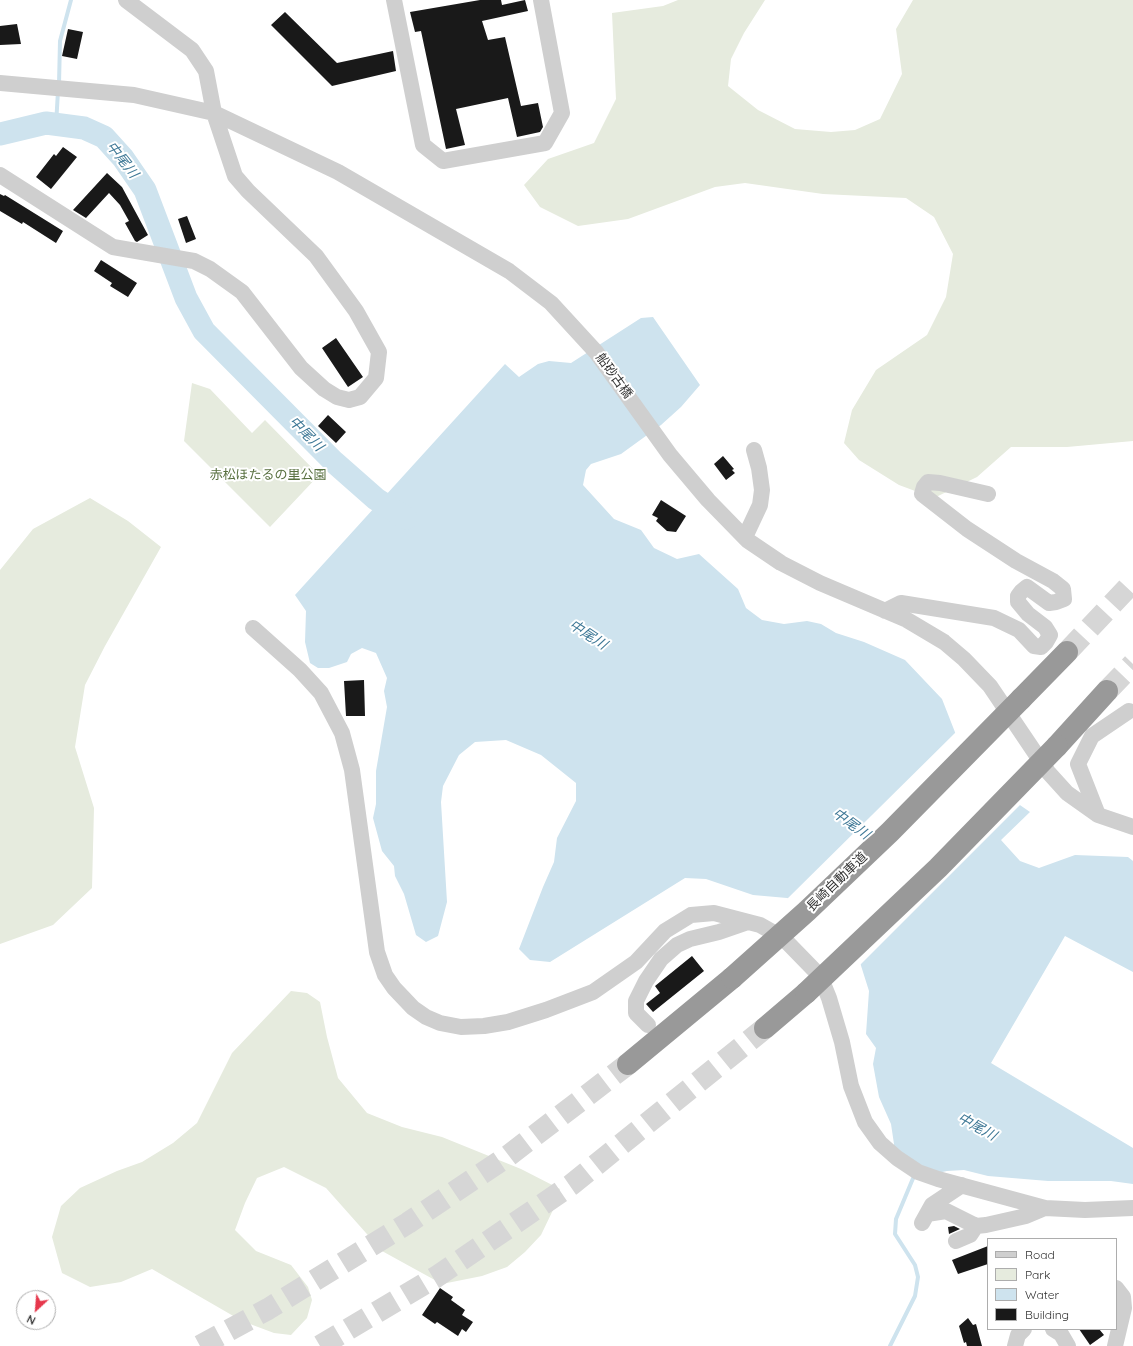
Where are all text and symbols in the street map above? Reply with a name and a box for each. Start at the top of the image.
water label: 中尾川 [102,138,142,182]
street label: 船砂古橋 [592,350,636,402]
water label: 中尾川 [285,413,327,455]
park label: 赤松ほたるの里公園 [210,467,326,483]
water label: 中尾川 [566,617,610,653]
water label: 中尾川 [829,805,873,843]
street label: 長崎自動車道 [804,849,870,915]
water label: 中尾川 [955,1109,999,1145]
legend [987,1238,1117,1330]
text: Road [1025,1247,1055,1262]
text: Park [1025,1267,1050,1282]
text: Water [1025,1287,1059,1302]
north arrow [16,1290,56,1330]
text: Building [1025,1307,1069,1322]
text: N [24,1312,38,1328]

